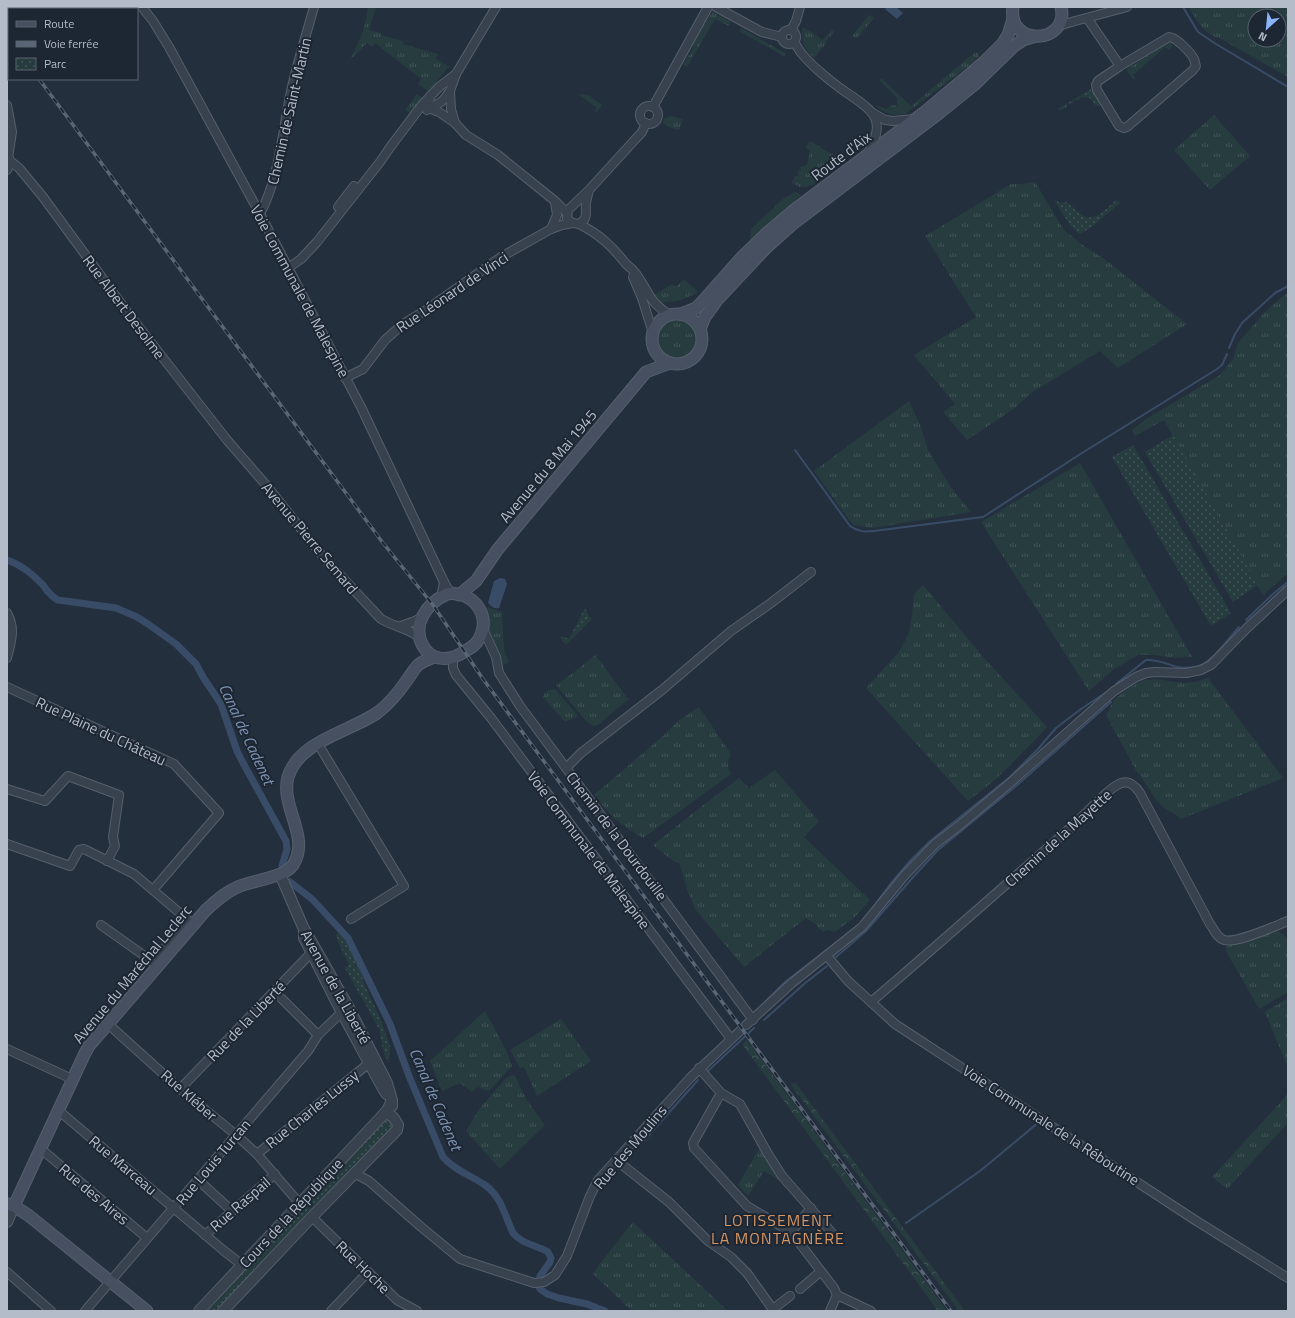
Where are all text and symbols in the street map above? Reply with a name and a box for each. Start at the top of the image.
legend [8,8,138,80]
north arrow [1247,8,1287,48]
text: Route [44,14,74,33]
text: N [1255,28,1269,46]
text: Voie ferrée [44,34,99,53]
street label: Chemin de Saint-Martin [261,35,317,187]
text: Parc [44,54,66,73]
street label: Route d'Aix [806,125,876,186]
street label: Voie Communale de Malespine [245,200,355,382]
street label: Rue Léonard de Vinci [391,246,513,338]
street label: Rue Albert Desolme [77,250,171,364]
street label: Avenue du 8 Mai 1945 [494,404,602,528]
street label: Avenue Pierre Semard [256,477,364,599]
water label: Canal de Cadenet [213,679,282,790]
street label: Rue Plaine du Château [32,691,170,771]
street label: Voie Communale de Malespine [522,766,656,934]
street label: Chemin de la Dourdouille [561,767,673,905]
street label: Chemin de la Mayette [999,784,1117,892]
street label: Avenue du Maréchal Leclerc [67,900,197,1048]
street label: Avenue de la Liberté [295,926,377,1048]
street label: Rue de la Liberté [201,975,291,1067]
water label: Canal de Cadenet [404,1044,469,1156]
street label: Voie Communale de la Réboutine [958,1059,1144,1191]
street label: Rue Kléber [156,1064,222,1126]
street label: Rue Charles Lussy [260,1064,364,1154]
street label: Rue des Moulins [588,1100,672,1194]
street label: Rue Louis Turcan [170,1114,256,1210]
street label: Rue Marceau [84,1130,162,1200]
street label: Cours de la République [234,1153,348,1273]
street label: Rue des Aires [54,1158,134,1230]
street label: Rue Raspail [205,1171,275,1237]
district label: LOTISSEMENT LA MONTAGNÈRE [711,1208,845,1250]
street label: Rue Hoche [330,1235,396,1299]

